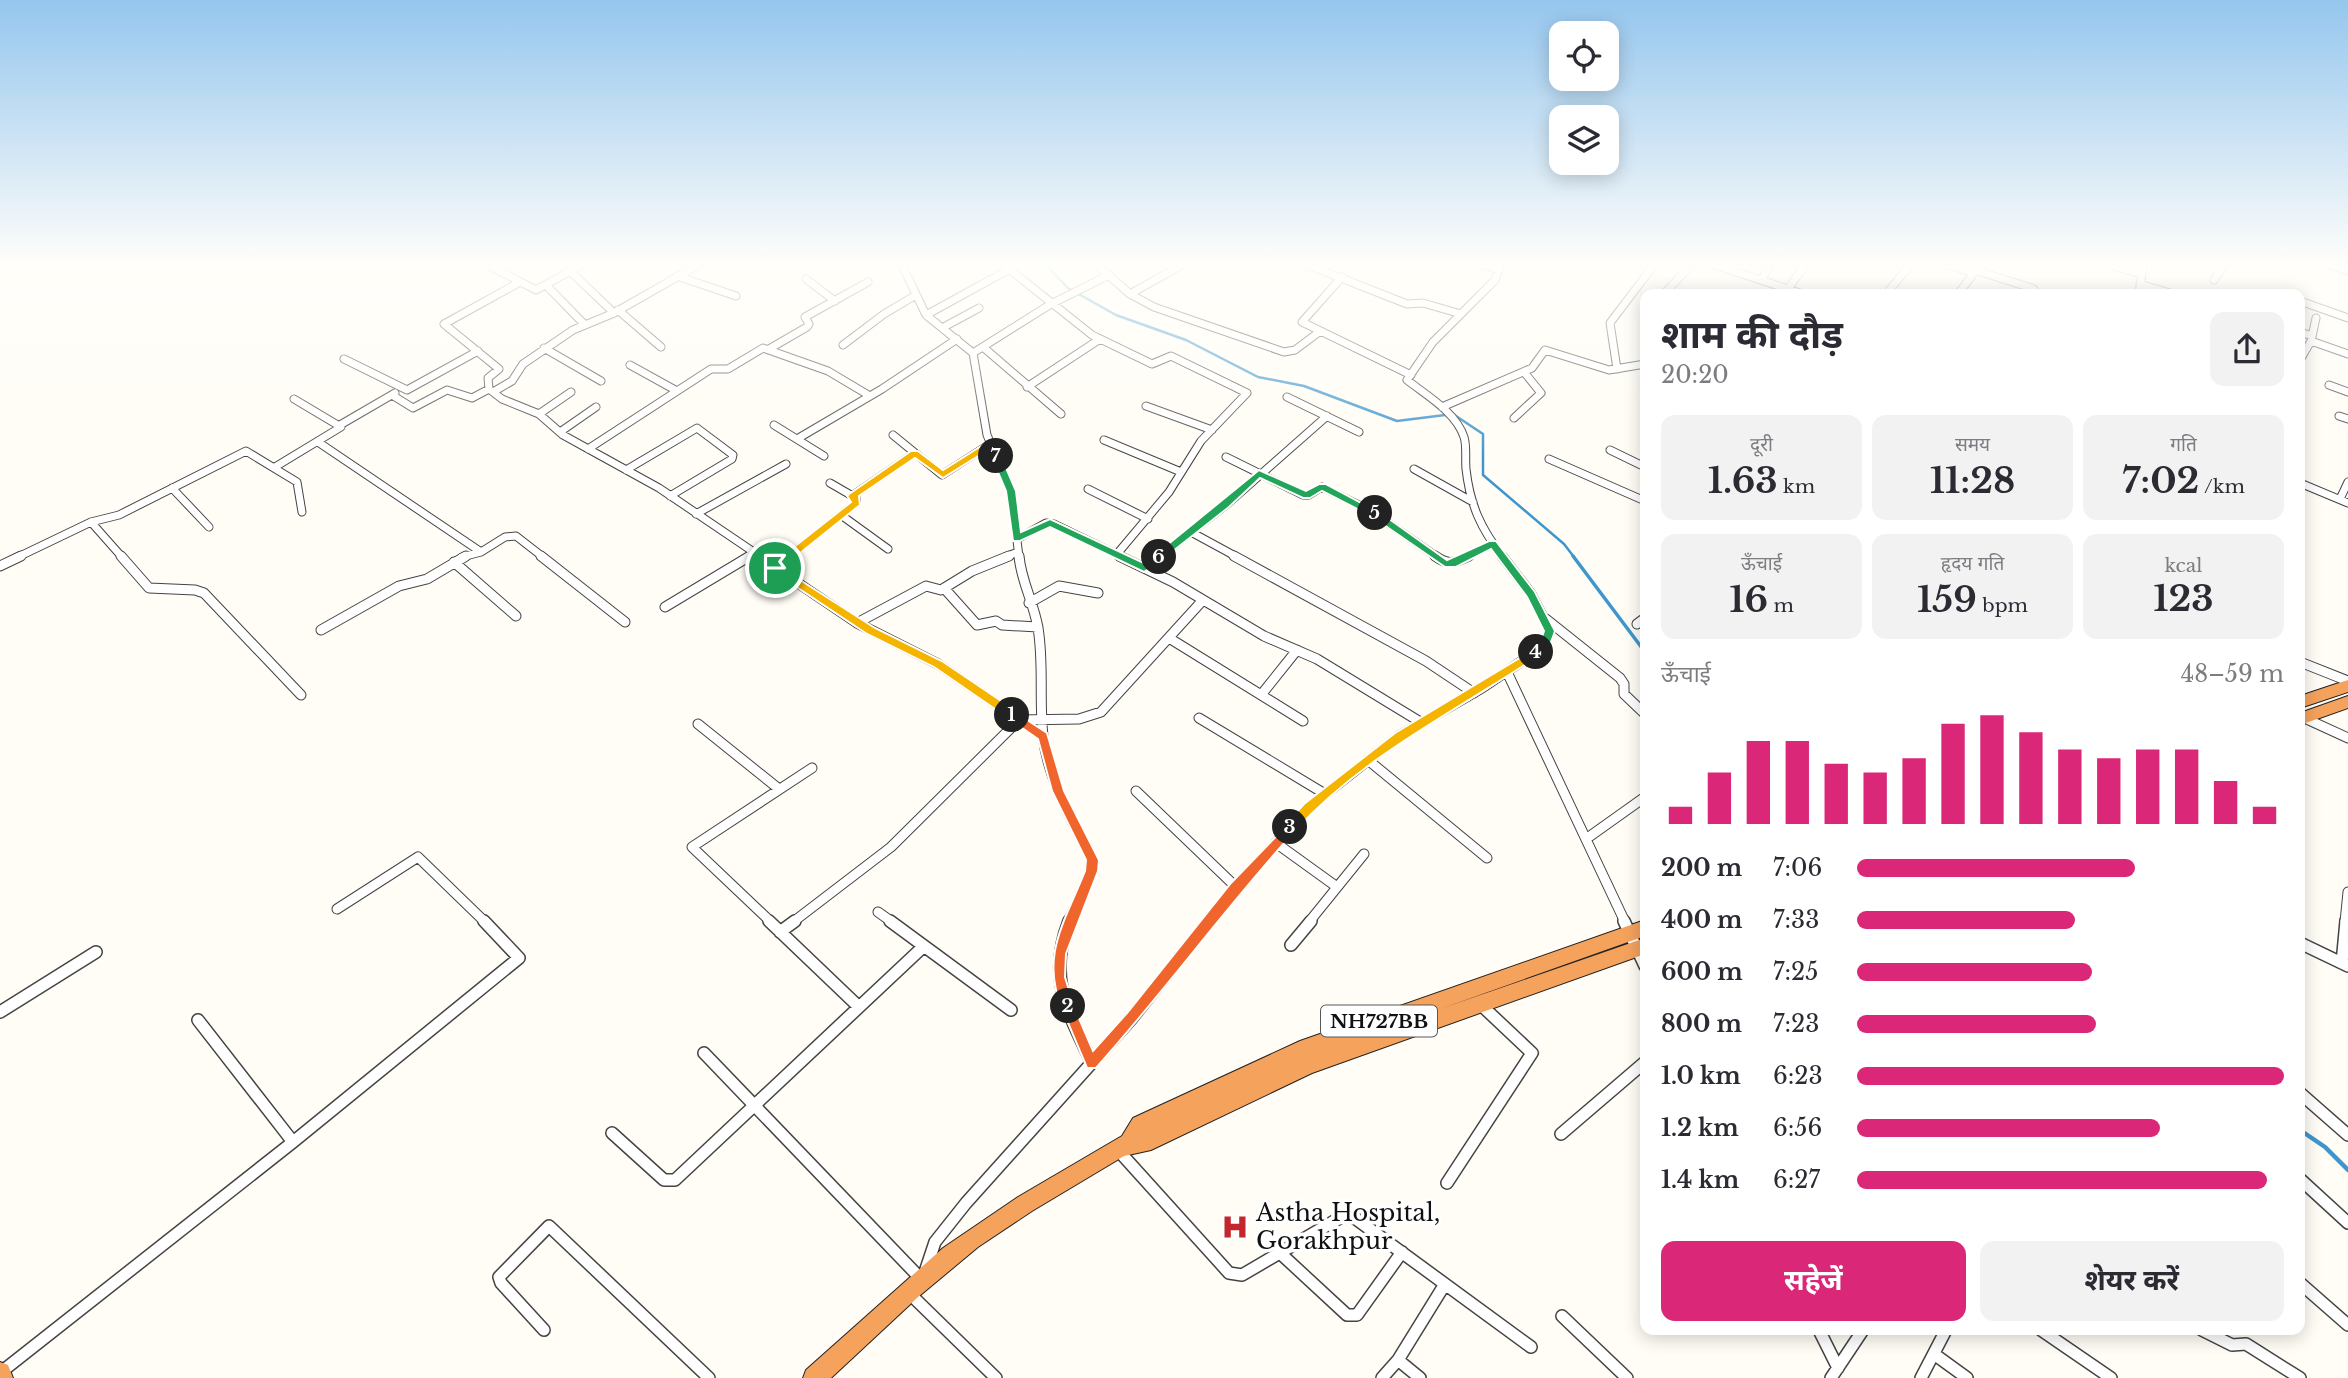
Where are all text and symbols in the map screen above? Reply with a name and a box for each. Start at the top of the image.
map controls [1549,21,1619,175]
button: locate [1549,21,1619,91]
button: layers [1549,105,1619,175]
text: शाम की दौड़ [1661,311,1843,358]
button: share [2210,312,2284,386]
text: 20:20 [1661,361,1729,389]
text: दूरी [1750,433,1773,456]
text: समय [1955,433,1990,456]
text: गति [2170,433,2197,456]
pin: 7 [978,438,1014,474]
text: 7 [991,444,1000,467]
text: 1.63 [1708,459,1778,502]
text: 11:28 [1930,459,2015,502]
text: 7:02 [2122,459,2199,502]
text: km [1778,475,1815,498]
text: /km [2199,475,2245,498]
pin: 5 [1358,496,1392,530]
text: 5 [1369,501,1380,524]
pin [745,538,805,598]
pin: 6 [1142,540,1176,574]
text: 6 [1152,545,1165,568]
icon: arrive [756,549,794,587]
text: ऊँचाई [1741,552,1782,575]
text: हृदय गति [1941,552,2004,575]
text: kcal [2165,554,2202,577]
text: 123 [2153,577,2214,620]
text: 16 [1729,578,1768,621]
text: 159 [1917,578,1977,621]
text: m [1768,594,1794,617]
text: bpm [1977,594,2028,617]
pin: 4 [1518,634,1554,670]
text: 4 [1529,640,1542,663]
text: ऊँचाई [1661,660,1711,688]
text: 48–59 m [2181,660,2284,688]
pin: 1 [995,698,1030,732]
text: 1 [1007,703,1016,726]
pin: 3 [1272,810,1308,844]
text: 3 [1283,815,1296,838]
text: 200 m [1661,854,1742,882]
text: 7:06 [1773,854,1822,882]
text: 400 m [1661,906,1743,934]
text: 7:33 [1773,906,1819,934]
text: 600 m [1661,958,1743,986]
text: 7:25 [1773,958,1818,986]
pin: 2 [1050,988,1086,1024]
text: 2 [1061,994,1074,1017]
road number: NH727BB [1321,1006,1437,1036]
text: 800 m [1661,1010,1742,1038]
text: 7:23 [1773,1010,1819,1038]
text: 1.0 km [1661,1062,1741,1090]
text: 6:23 [1773,1062,1823,1090]
text: 1.2 km [1661,1114,1739,1142]
text: 6:56 [1773,1114,1822,1142]
text: 1.4 km [1661,1166,1739,1194]
text: 6:27 [1773,1166,1820,1194]
place label: Astha Hospital, Gorakhpur [1255,1198,1440,1255]
hospital icon: Astha Hospital, Gorakhpur [1220,1212,1250,1242]
button: सहेजें [1661,1241,1966,1321]
button: शेयर करें [1980,1241,2284,1321]

